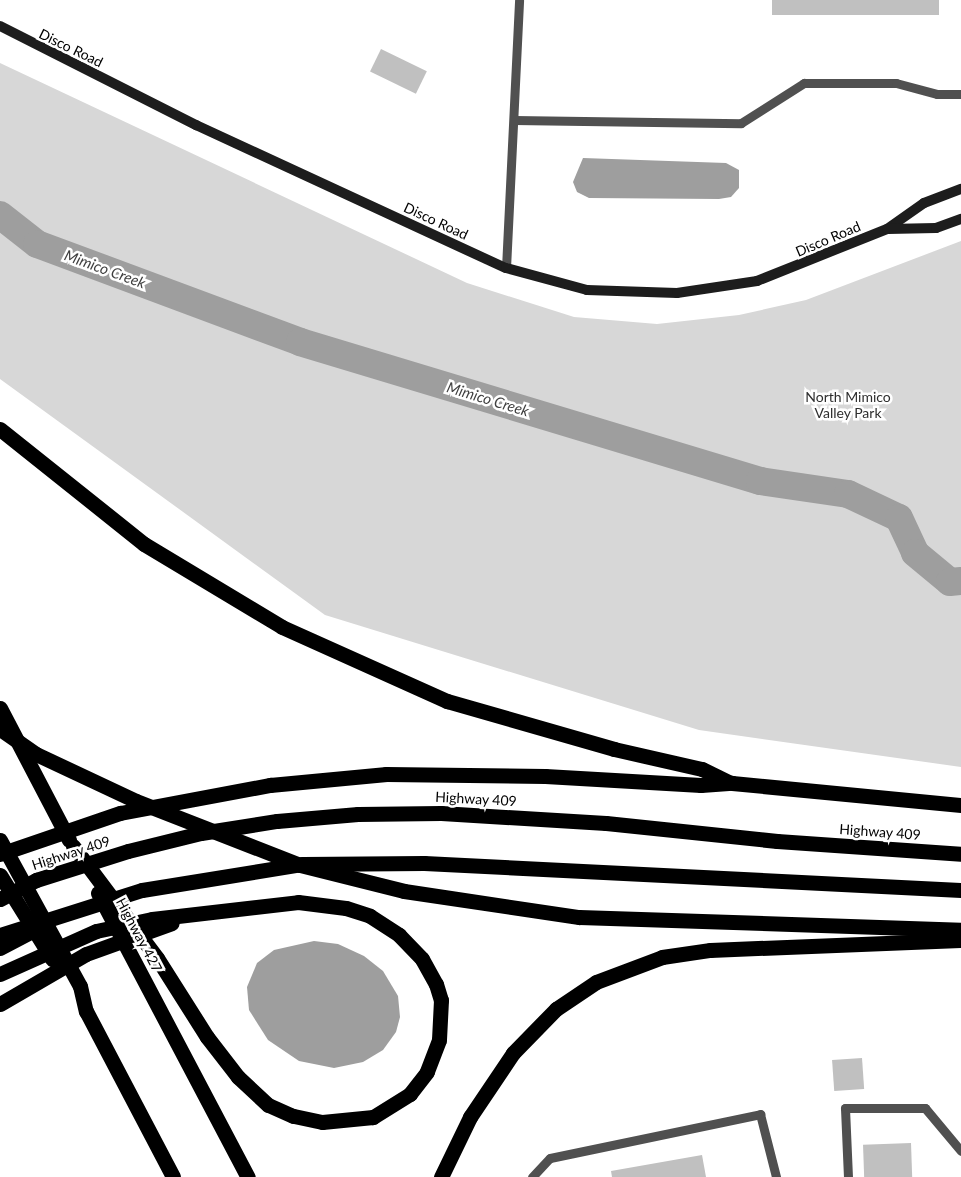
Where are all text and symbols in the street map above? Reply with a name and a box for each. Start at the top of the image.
street label: Disco Road [36,25,106,71]
street label: Disco Road [401,199,471,243]
street label: Disco Road [793,218,863,260]
water label: Mimico Creek [62,246,148,292]
water label: Mimico Creek [445,378,531,420]
park label: North Mimico Valley Park [805,389,891,422]
street label: Highway 409 [435,788,517,810]
street label: Highway 409 [839,821,921,843]
street label: Highway 409 [29,832,113,874]
street label: Highway 427 [112,895,166,975]

